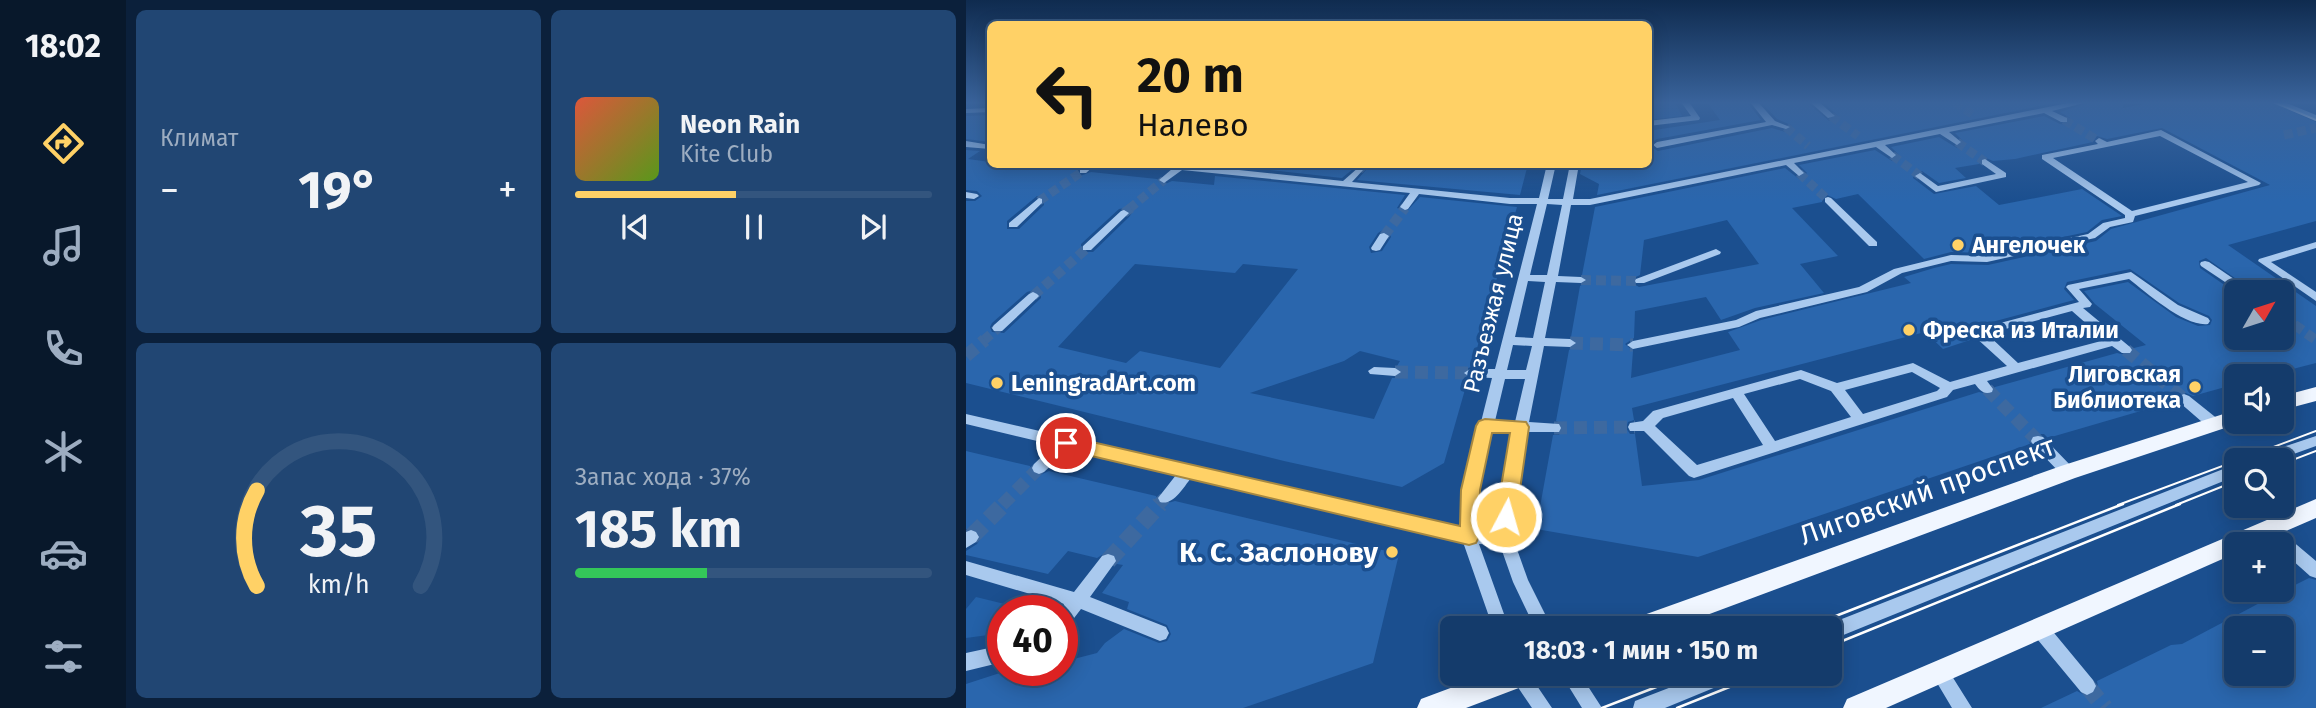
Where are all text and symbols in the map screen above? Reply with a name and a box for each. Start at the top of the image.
text: 18:02 [25,27,101,65]
text: 20 m [1137,46,1244,105]
icon: left [1022,49,1113,140]
text: Налево [1137,106,1249,144]
text: Neon Rain [680,109,800,140]
icon: directions [39,119,88,168]
text: Климат [160,124,238,152]
text: Kite Club [680,140,773,168]
text: 19° [298,159,379,222]
text: − [160,167,179,213]
text: + [498,167,517,213]
icon: previous [616,208,654,246]
icon: pause [735,208,773,246]
icon: next [854,208,892,246]
street label: Разъезжая улица [1457,210,1529,396]
icon: music [39,221,88,270]
place label: Ангелочек [1971,231,2086,259]
marker: Ангелочек [1950,237,1966,253]
north arrow [2224,280,2294,350]
map controls [2224,280,2294,686]
place label: Фреска из Италии [1923,316,2119,344]
marker: Фреска из Италии [1901,322,1917,338]
icon: phone [39,324,88,373]
place label: Лиговская Библиотека [2053,360,2181,414]
button: sound [2224,364,2294,434]
place label: LeningradArt.com [1011,369,1196,397]
marker: LeningradArt.com [989,375,1005,391]
marker: Лиговская Библиотека [2187,379,2203,395]
pin [1036,413,1096,473]
icon: arrive [1047,424,1085,462]
icon: climate [39,427,88,476]
street label: Лиговский проспект [1795,429,2060,552]
button: search [2224,448,2294,518]
text: Запас хода · 37% [575,463,751,491]
position arrow [1469,480,1543,554]
text: 35 [299,489,377,576]
text: 185 km [575,498,742,561]
icon: car [39,529,88,578]
button: + [2224,532,2294,602]
place label: К. С. Заслонову [1179,536,1378,569]
marker: К. С. Заслонову [1384,544,1400,560]
text: km/h [308,570,369,600]
speed limit sign: 40 [987,595,1078,686]
button: − [2224,616,2294,686]
icon: filters [39,632,88,681]
text: 18:03 · 1 мин · 150 m [1524,635,1758,666]

